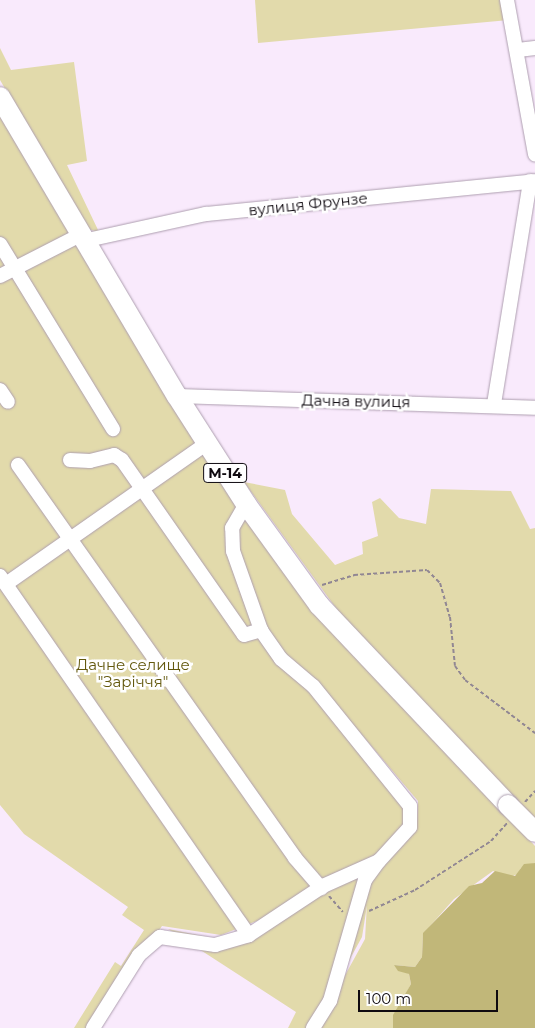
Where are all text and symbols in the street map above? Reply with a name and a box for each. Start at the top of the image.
street label: вулиця Фрунзе [247,189,369,219]
street label: Дачна вулиця [301,391,411,411]
road number: М-14 [202,462,248,484]
park label: Дачне селище "Заріччя" [76,655,190,690]
scale bar [360,980,500,1012]
text: 100 m [366,989,411,1008]

